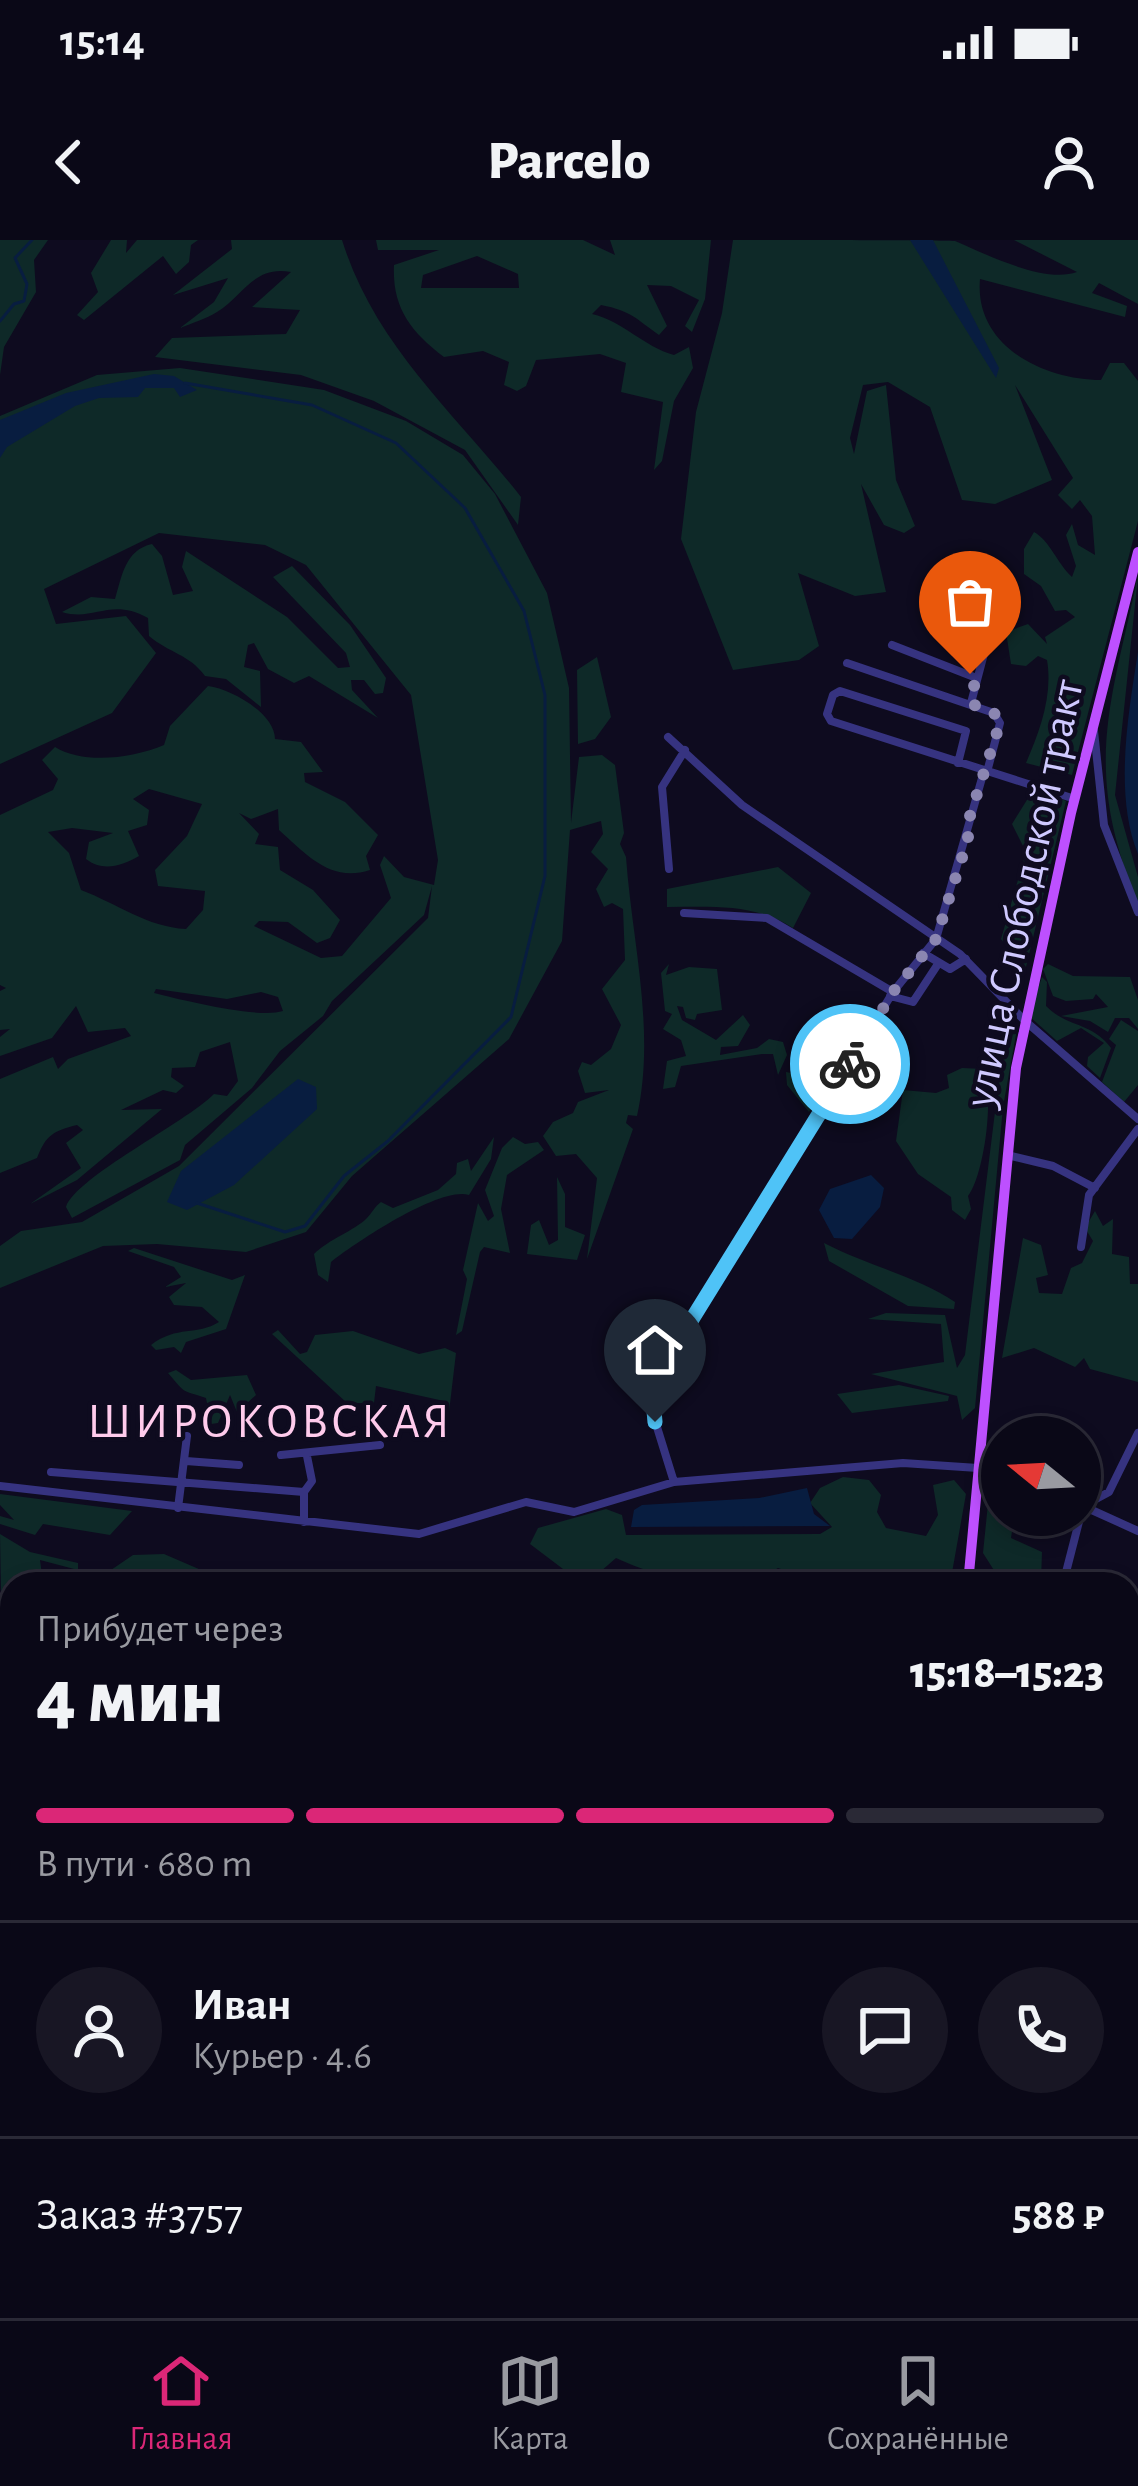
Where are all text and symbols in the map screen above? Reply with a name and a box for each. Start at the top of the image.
text: 15:14 [60,19,145,64]
icon: back [36,129,102,195]
icon: person [1036,129,1102,195]
text: Parcelo [488,135,650,189]
pin [919,551,1021,674]
icon: bag [937,569,1003,635]
street label: улица Слободской тракт [957,675,1092,1112]
courier [790,1004,910,1124]
icon: bike [817,1031,883,1097]
pin [604,1299,706,1422]
icon: home [622,1317,688,1383]
district label: ШИРОКОВСКАЯ [87,1399,453,1447]
north arrow [981,1416,1101,1536]
map controls [981,1416,1101,1536]
text: Прибудет через [36,1610,283,1649]
text: 15:18–15:23 [910,1651,1104,1696]
text: 4 мин [36,1659,224,1737]
text: В пути · 680 m [36,1845,253,1884]
button: person [36,1967,162,2093]
button: chat [822,1967,948,2093]
button: phone [978,1967,1104,2093]
text: Иван [192,1983,292,2028]
text: Курьер · 4.6 [192,2037,372,2076]
text: Заказ #3757 [36,2193,243,2238]
text: 588 ₽ [1012,2193,1104,2238]
tab: Главная [129,2348,233,2460]
tab: Карта [491,2348,568,2460]
tab: Сохранённые [827,2348,1009,2460]

